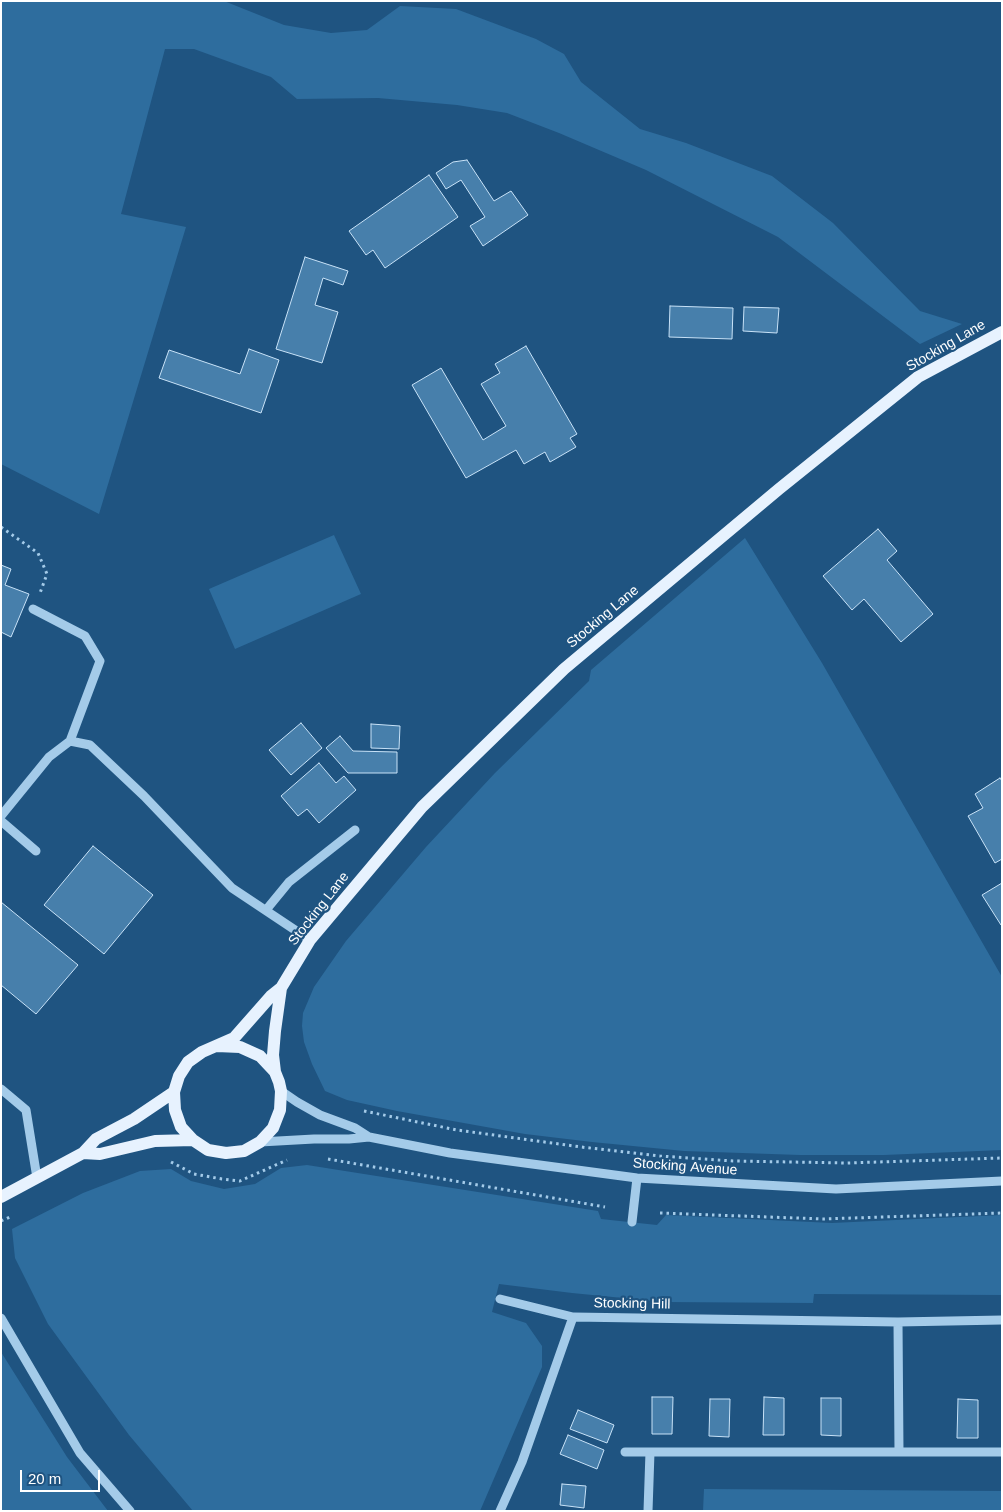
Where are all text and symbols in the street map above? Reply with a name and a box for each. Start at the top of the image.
street label: Stocking Lane [903,317,989,375]
street label: Stocking Lane [564,582,642,652]
street label: Stocking Lane [285,869,353,949]
street label: Stocking Avenue [632,1155,738,1179]
street label: Stocking Hill [593,1295,671,1313]
scale bar [22,1460,102,1492]
text: 20 m [28,1470,61,1487]

